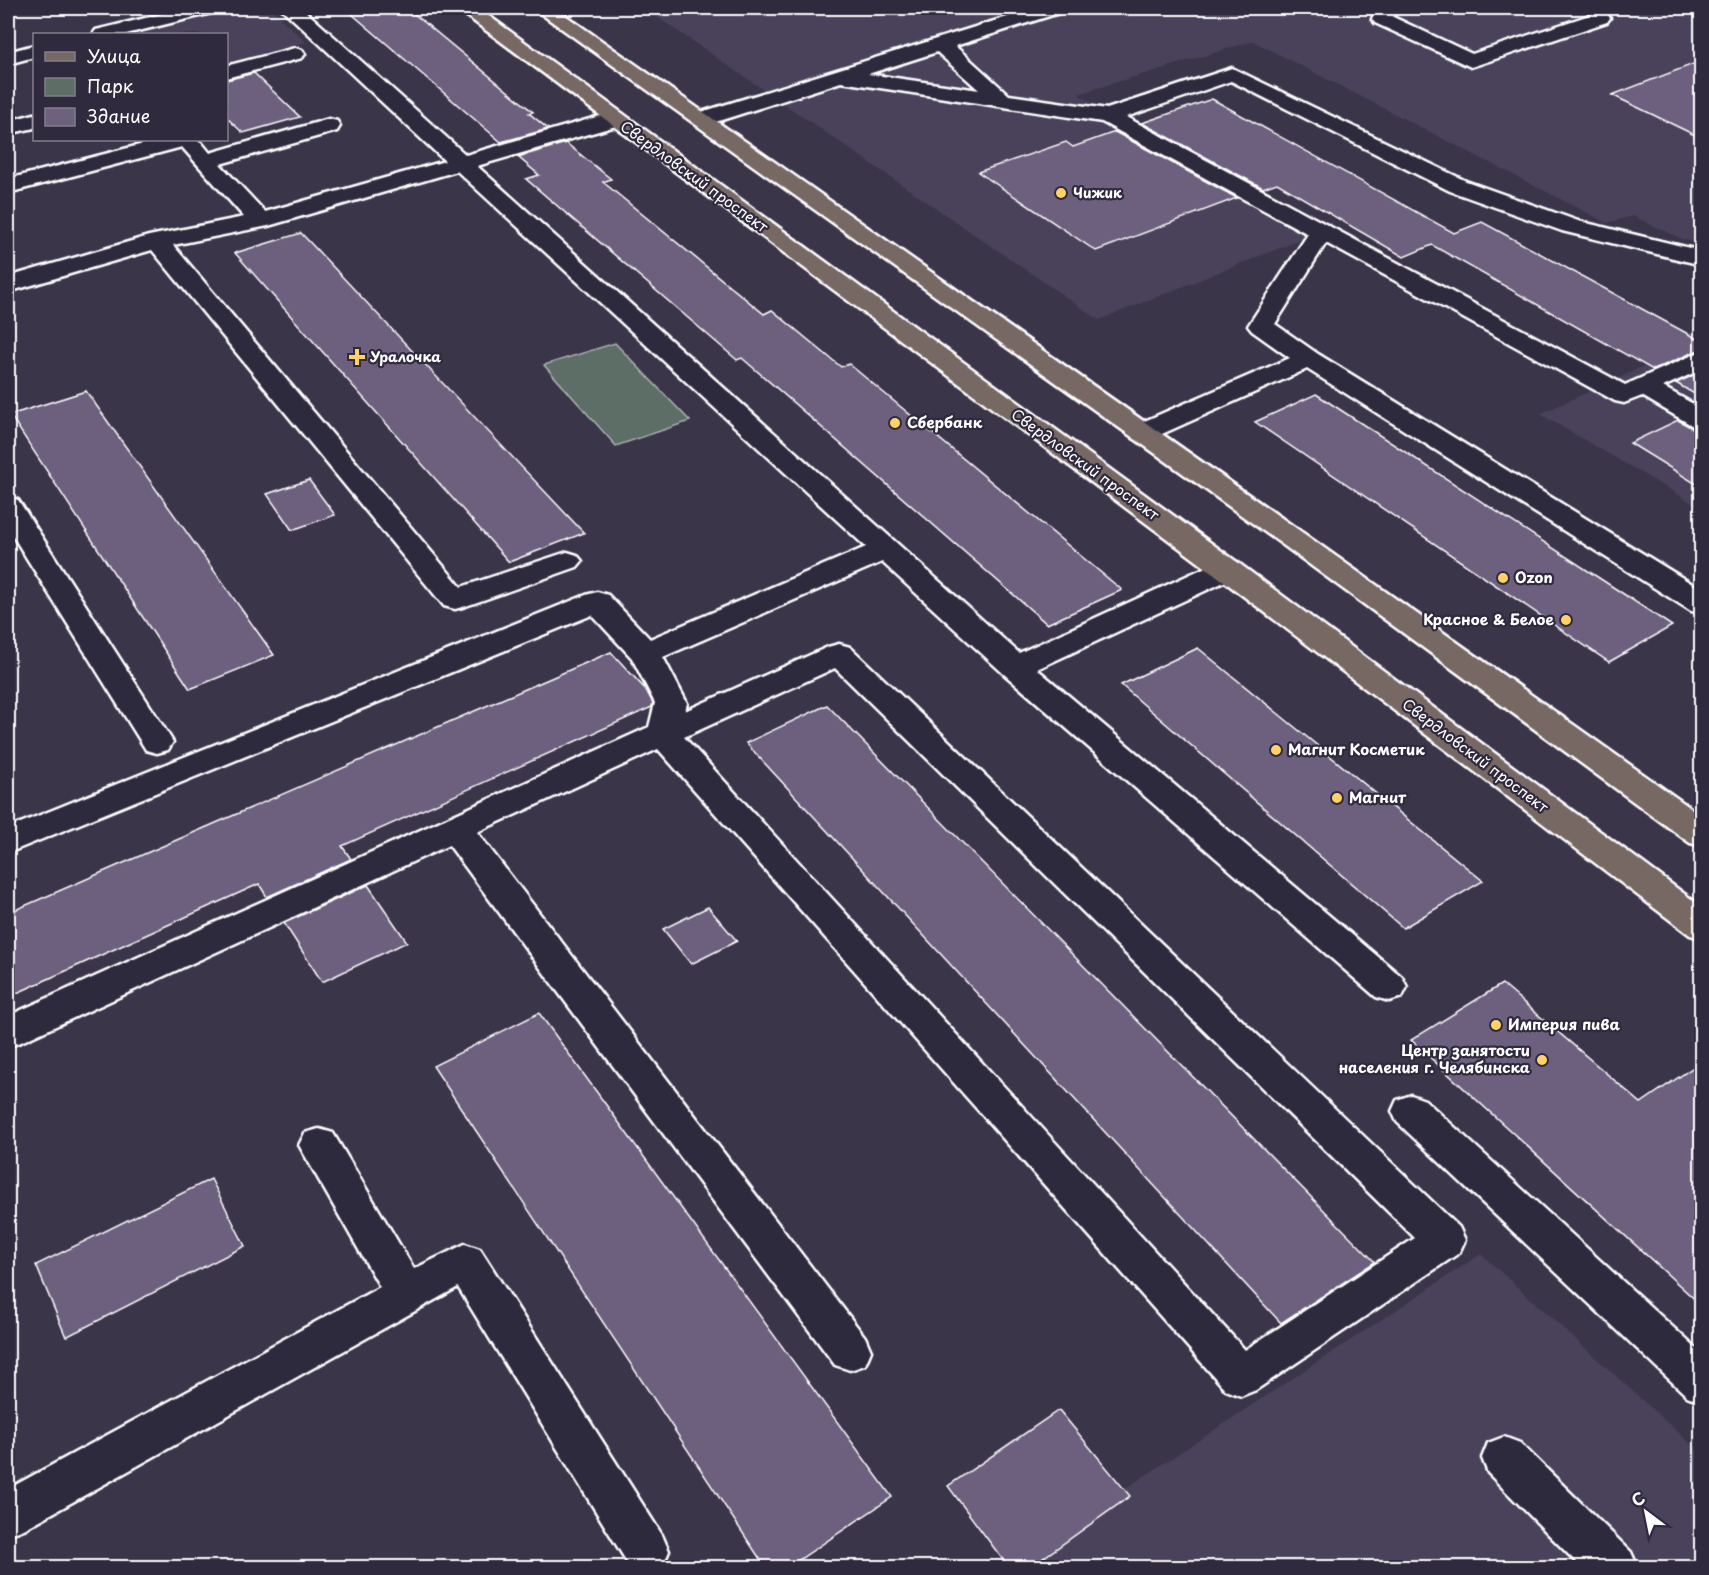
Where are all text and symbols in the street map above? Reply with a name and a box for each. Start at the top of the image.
legend [33,33,228,141]
text: Улица [87,42,141,69]
text: Парк [87,72,134,99]
text: Здание [87,102,150,129]
street label: Свердловский проспект [616,114,774,238]
place label: Чижик [1073,182,1122,203]
marker: Чижик [1054,186,1068,200]
place label: Уралочка [369,346,441,367]
marker: Уралочка [348,348,366,366]
street label: Свердловский проспект [1007,402,1165,526]
place label: Сбербанк [907,410,983,433]
marker: Сбербанк [888,416,902,430]
place label: Ozon [1515,565,1553,588]
marker: Ozon [1496,571,1510,585]
place label: Красное & Белое [1423,607,1555,630]
marker: Красное & Белое [1559,613,1573,627]
street label: Свердловский проспект [1398,692,1554,818]
place label: Магнит Косметик [1288,737,1425,760]
marker: Магнит Косметик [1269,743,1283,757]
place label: Магнит [1349,785,1407,808]
marker: Магнит [1330,791,1344,805]
place label: Империя пива [1508,1012,1620,1035]
marker: Империя пива [1489,1018,1503,1032]
place label: Центр занятости населения г. Челябинска [1339,1038,1530,1078]
marker: Центр занятости населения г. Челябинска [1535,1053,1549,1067]
north arrow [1616,1482,1676,1542]
text: С [1626,1485,1649,1512]

